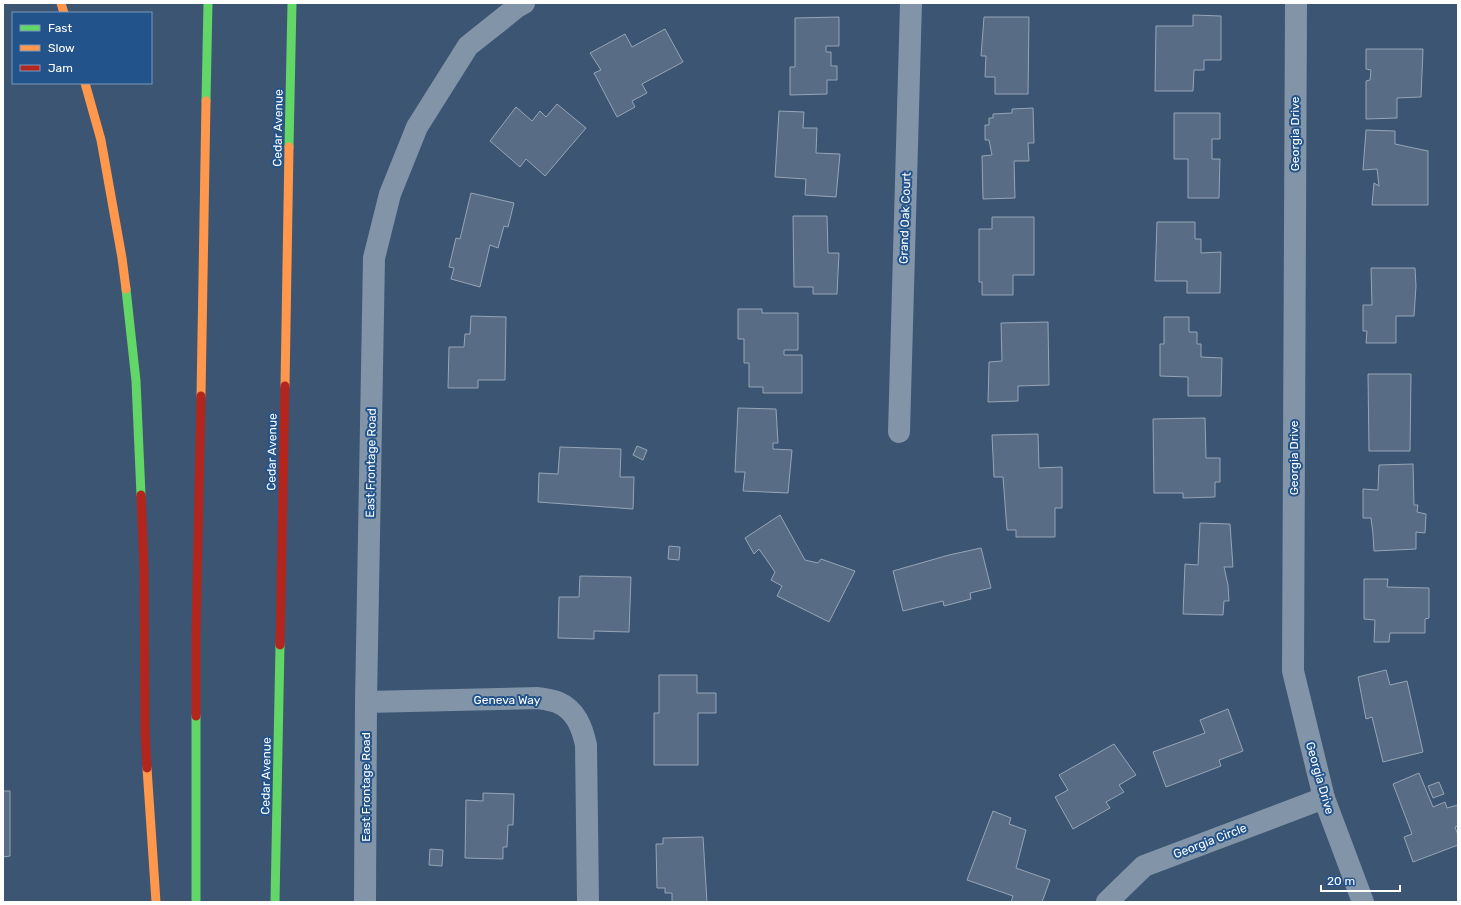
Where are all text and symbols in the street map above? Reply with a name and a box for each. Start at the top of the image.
legend [12,12,152,84]
text: Fast [48,21,72,35]
text: Slow [48,41,75,55]
text: Jam [48,61,73,75]
street label: Cedar Avenue [270,89,286,167]
street label: Georgia Drive [1288,96,1302,171]
street label: Grand Oak Court [896,172,914,264]
street label: East Frontage Road [363,408,379,518]
street label: Cedar Avenue [264,413,280,491]
street label: Georgia Drive [1287,420,1301,495]
street label: Geneva Way [474,693,541,707]
street label: East Frontage Road [359,732,373,842]
street label: Cedar Avenue [258,737,274,815]
street label: Georgia Drive [1303,740,1337,816]
street label: Georgia Circle [1171,820,1249,861]
scale bar [1321,867,1400,893]
text: 20 m [1327,874,1355,888]

